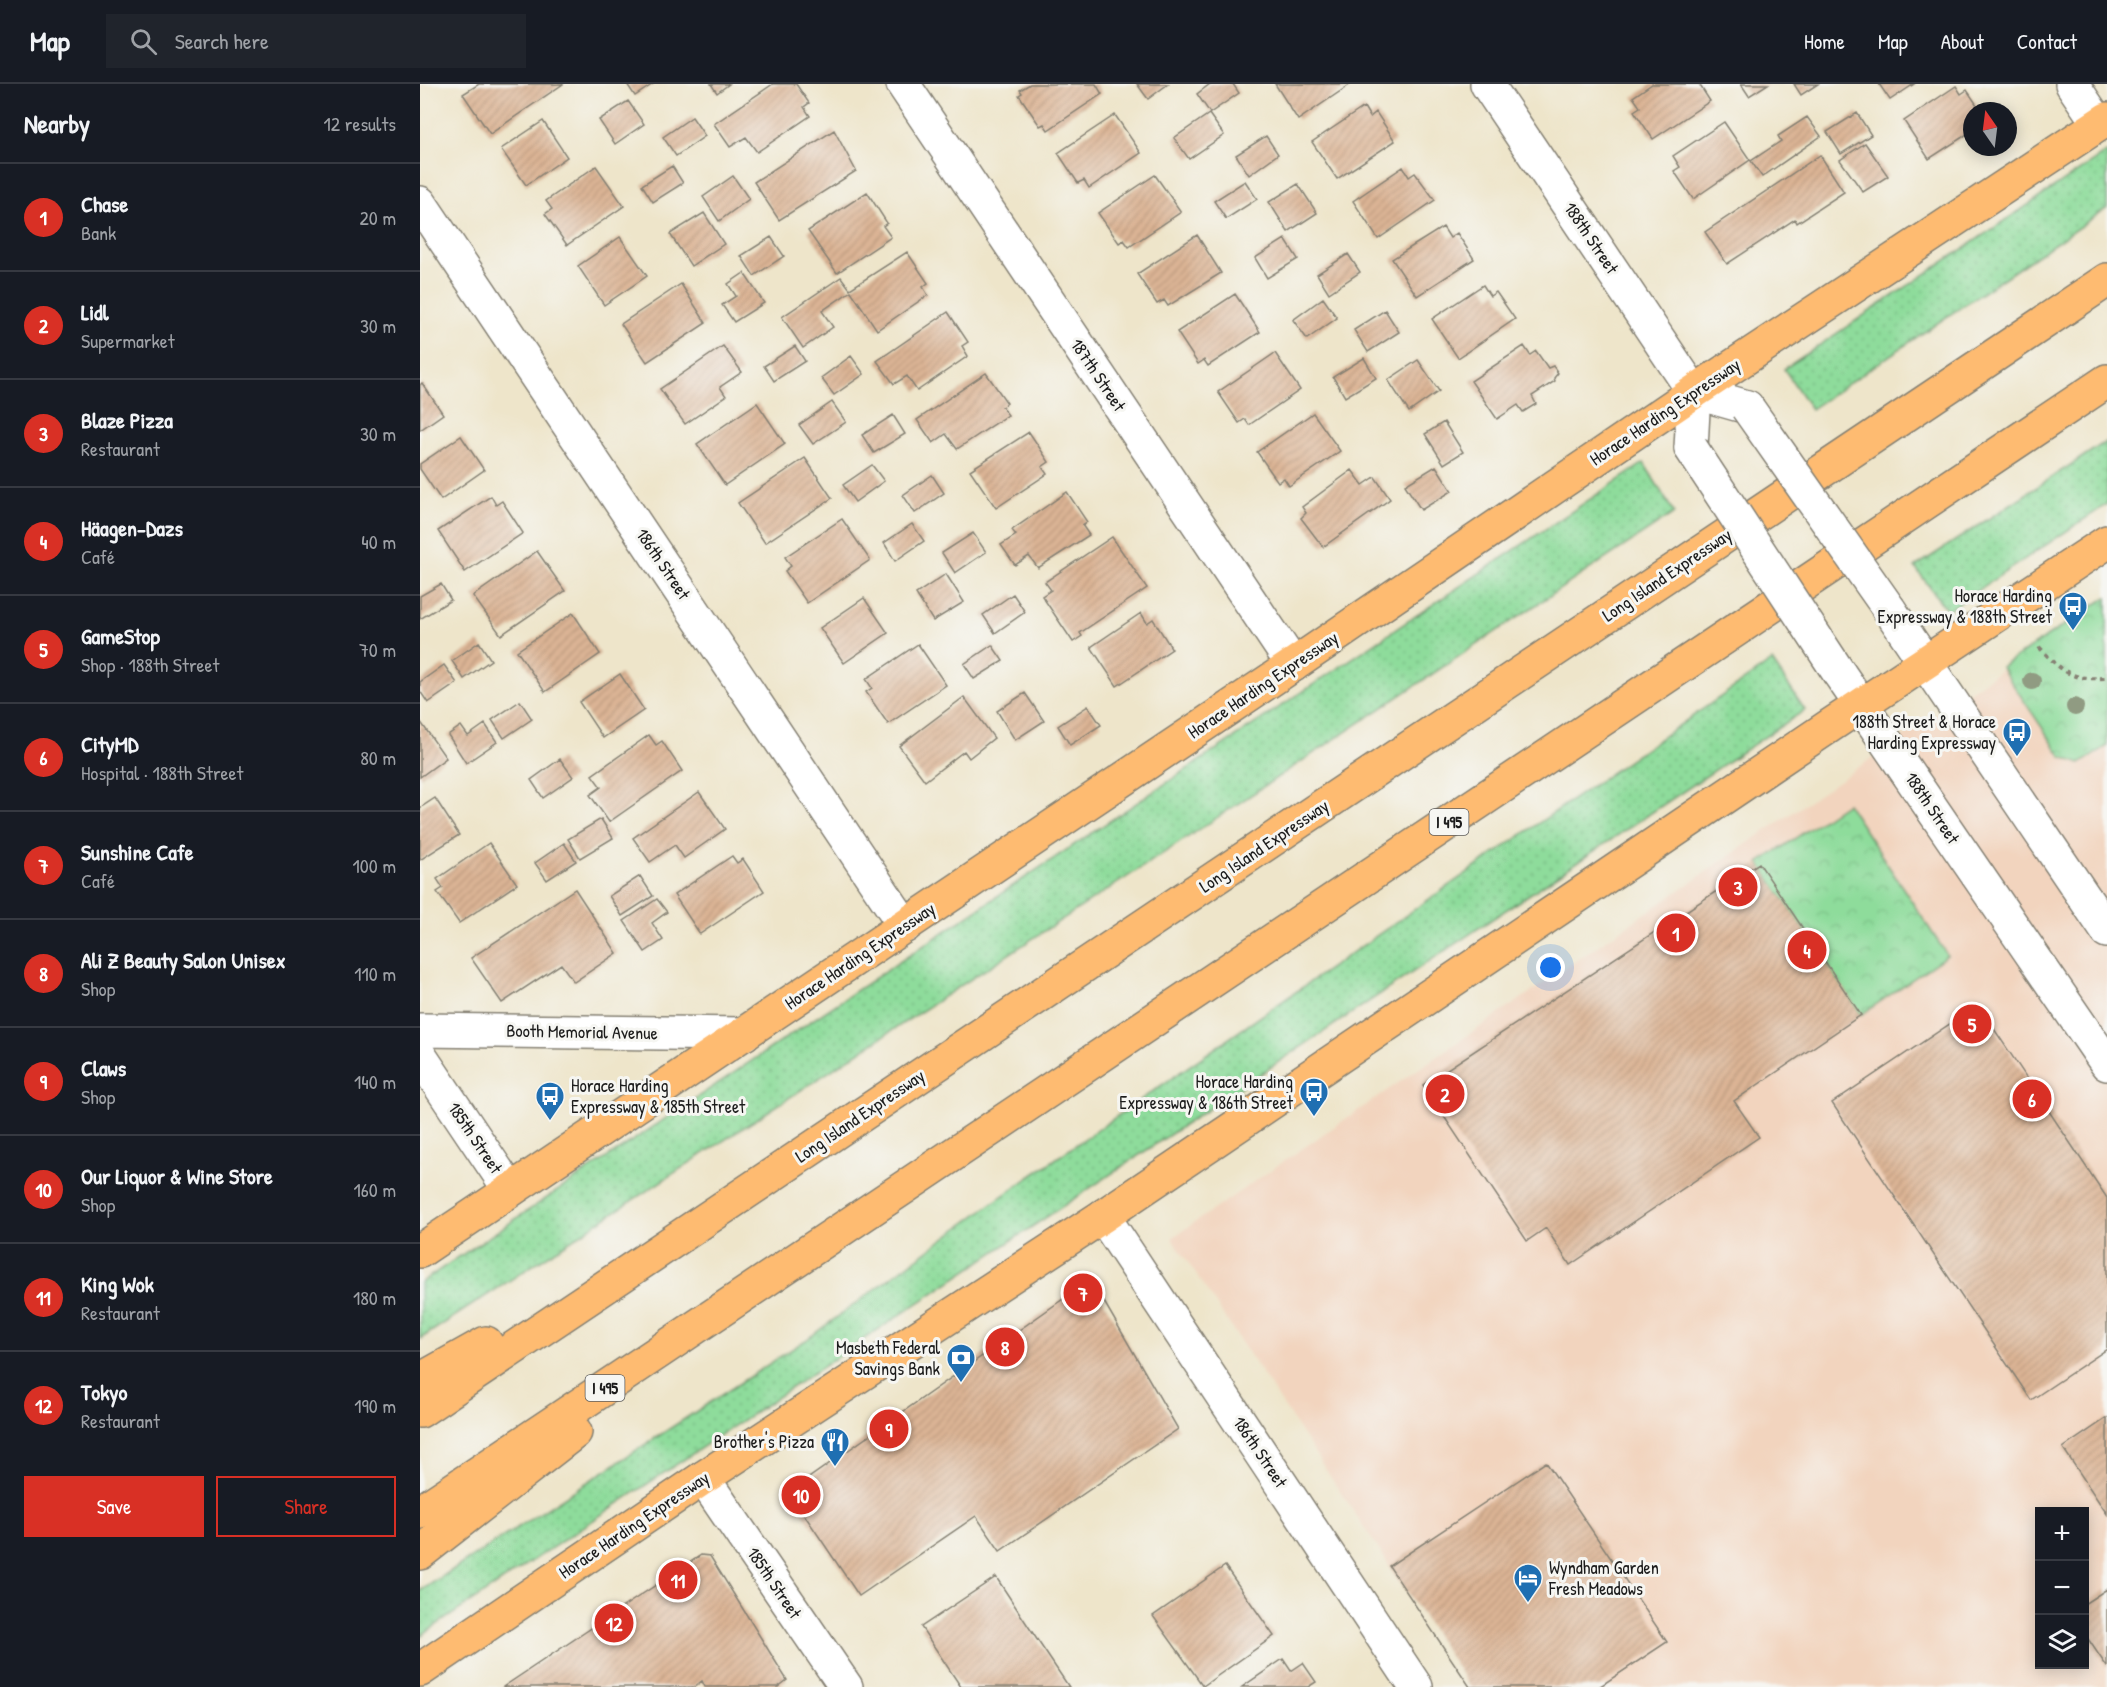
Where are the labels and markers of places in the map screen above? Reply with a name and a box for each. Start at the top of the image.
place label: Horace Harding Expressway & 188th Street [1878,583,2053,629]
bus stop icon: Horace Harding Expressway & 188th Street [2057,590,2089,632]
place label: 188th Street & Horace Harding Expressway [1852,709,1996,755]
bus stop icon: 188th Street & Horace Harding Expressway [2001,716,2033,758]
pin: 3 [1718,864,1758,910]
pin: 1 [1656,910,1696,956]
pin: 4 [1788,928,1826,972]
pin: 5 [1952,1002,1992,1046]
place label: Horace Harding Expressway & 186th Street [1119,1069,1294,1115]
pin: 2 [1426,1072,1464,1116]
place label: Horace Harding Expressway & 185th Street [571,1073,746,1119]
bus stop icon: Horace Harding Expressway & 186th Street [1298,1076,1330,1118]
pin: 6 [2012,1076,2052,1122]
bus stop icon: Horace Harding Expressway & 185th Street [534,1080,566,1122]
pin: 7 [1064,1270,1102,1316]
pin: 8 [986,1324,1024,1370]
place label: Masbeth Federal Savings Bank [836,1335,941,1381]
bank icon: Masbeth Federal Savings Bank [945,1342,977,1384]
pin: 9 [870,1406,908,1452]
restaurant icon: Brother's Pizza [819,1426,851,1468]
place label: Brother's Pizza [714,1429,814,1454]
pin: 10 [782,1472,820,1518]
place label: Wyndham Garden Fresh Meadows [1548,1555,1659,1601]
pin: 11 [658,1558,698,1602]
hotel icon: Wyndham Garden Fresh Meadows [1512,1562,1544,1604]
pin: 12 [594,1600,634,1646]

